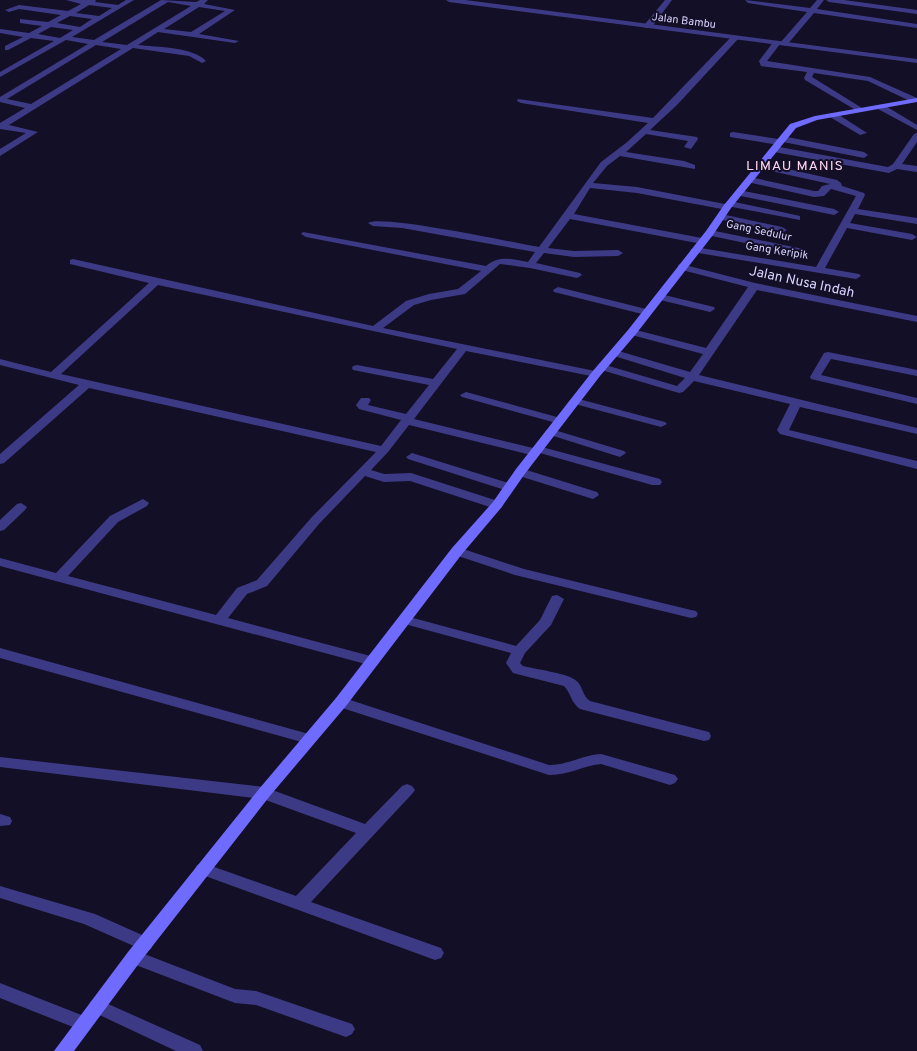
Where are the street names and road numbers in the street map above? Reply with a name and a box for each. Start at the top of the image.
street label: Jalan Bambu [651,10,717,32]
street label: Gang Sedulur [725,217,794,245]
street label: Gang Keripik [744,239,809,263]
street label: Jalan Nusa Indah [747,263,856,302]

